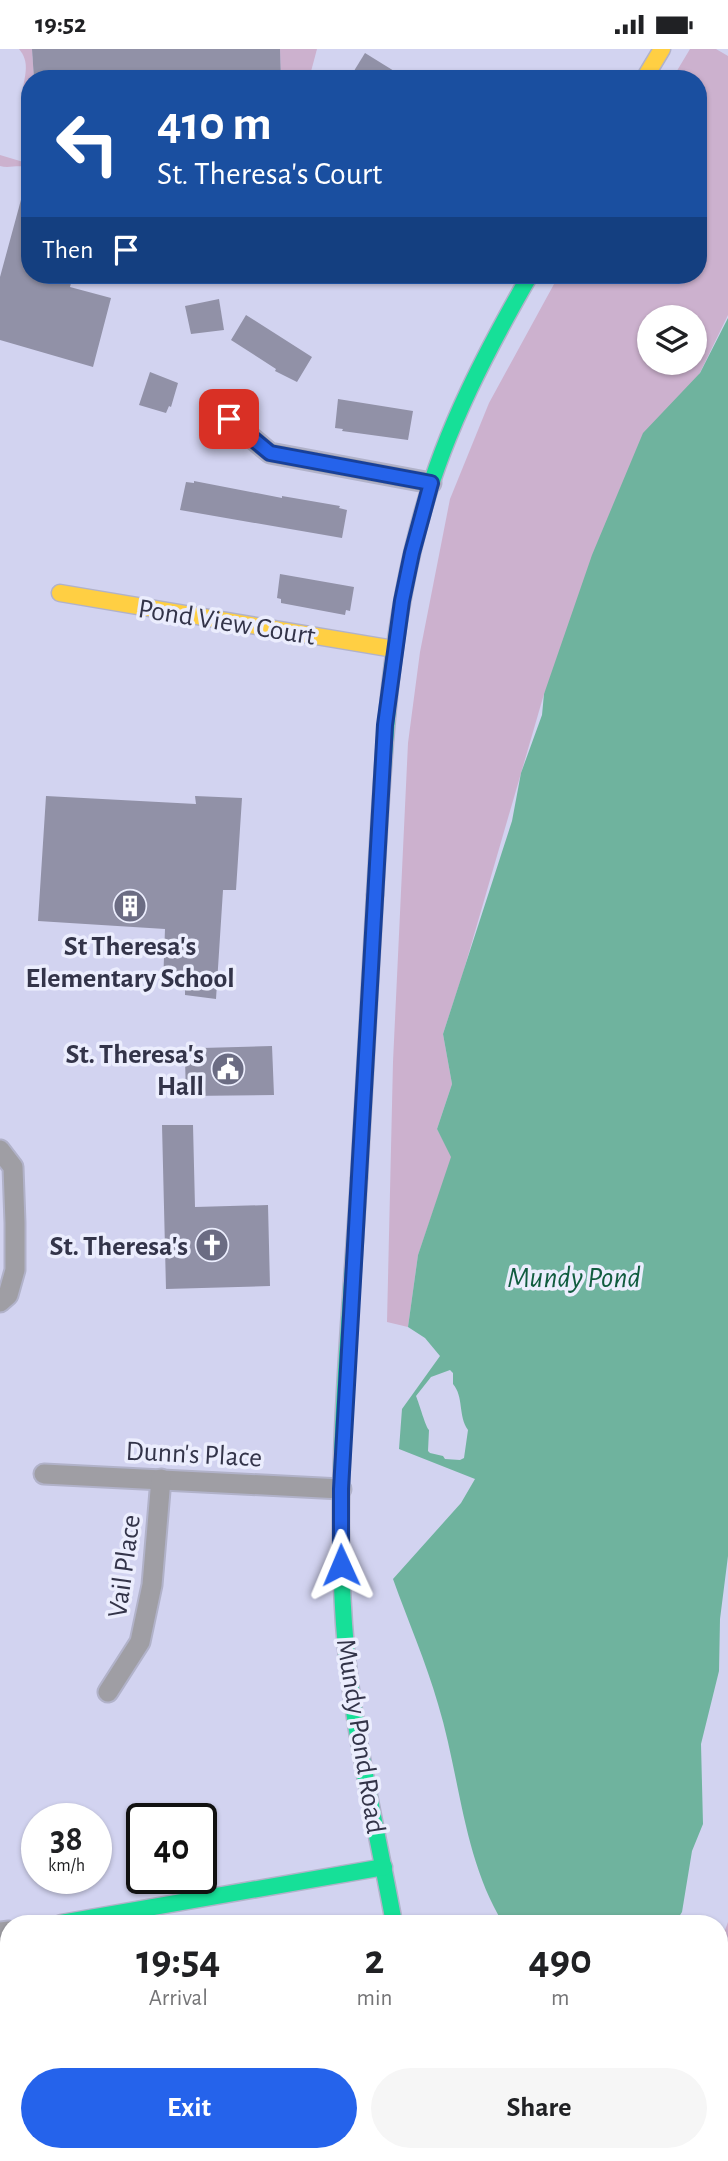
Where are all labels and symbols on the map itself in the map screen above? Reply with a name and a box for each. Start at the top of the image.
pin [199,389,259,449]
street label: Pond View Court [136,595,317,651]
building icon: St Theresa's Elementary School [111,887,149,925]
place label: St Theresa's Elementary School [25,933,235,993]
place label: St. Theresa's Hall [65,1041,204,1101]
public building icon: St. Theresa's Hall [209,1050,247,1088]
church icon: St. Theresa's [193,1226,231,1264]
place label: St. Theresa's [49,1233,188,1261]
water label: Mundy Pond [507,1263,641,1293]
street label: Dunn's Place [125,1437,263,1473]
street label: Vail Place [104,1513,146,1620]
position arrow [304,1528,378,1602]
street label: Mundy Pond Road [331,1637,389,1836]
speed limit sign: 40 [126,1803,217,1894]

